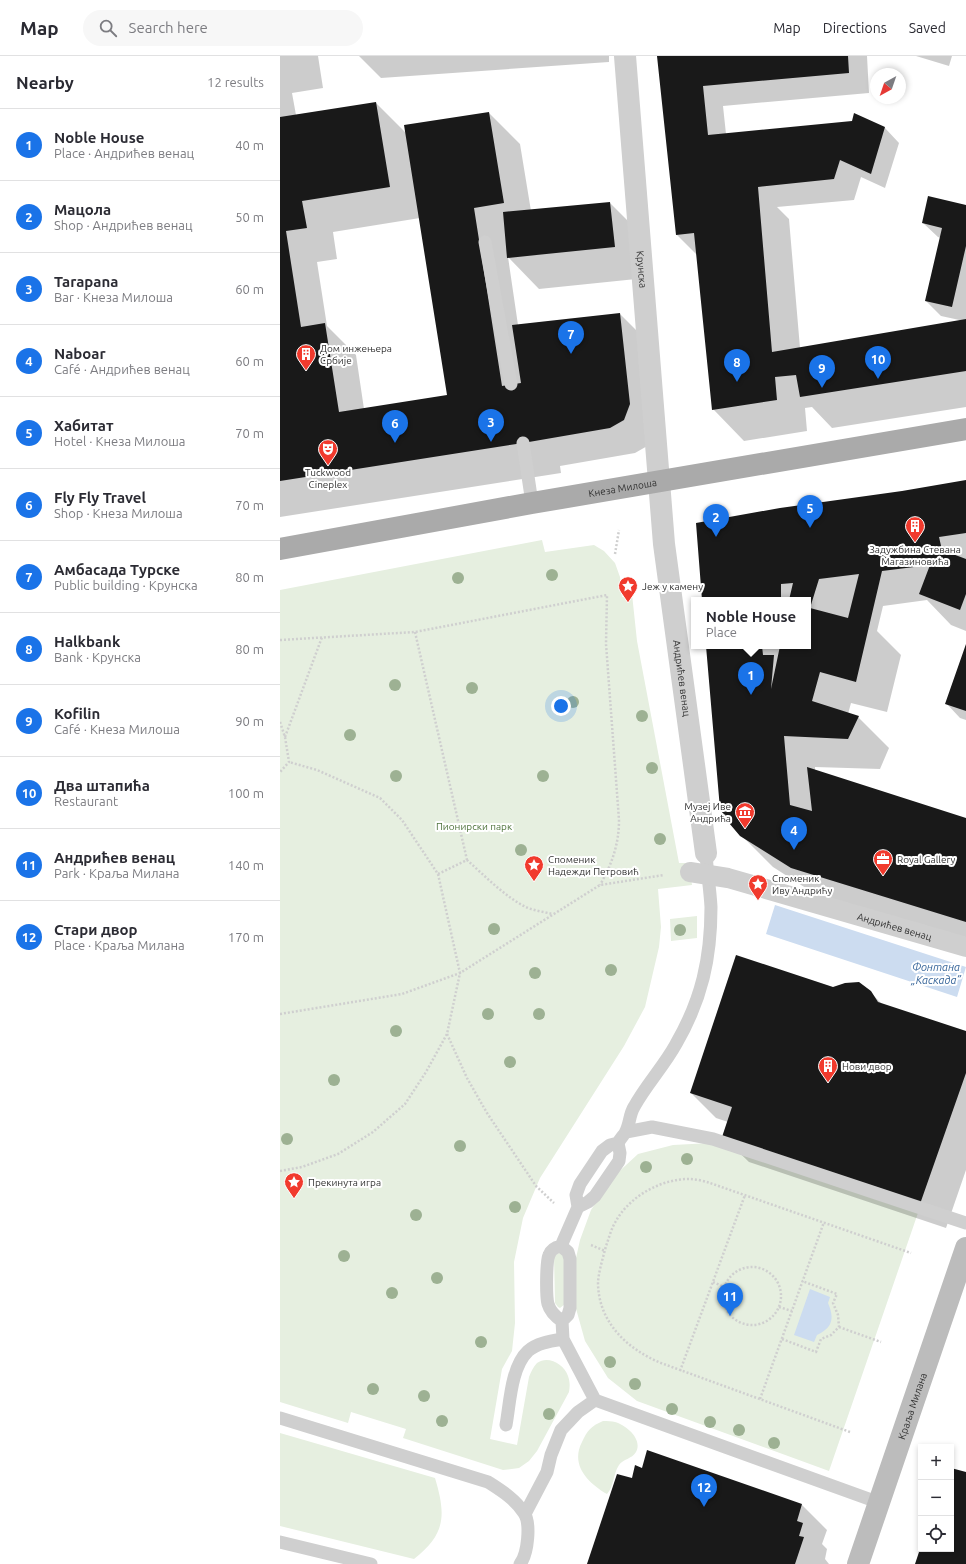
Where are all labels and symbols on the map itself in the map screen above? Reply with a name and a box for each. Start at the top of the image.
north arrow [870,68,906,104]
street label: Крунска [635,250,649,288]
pin: 7 [558,321,584,354]
building icon: Дом инжењера Србије [295,343,317,371]
place label: Дом инжењера Србије [320,343,392,366]
pin: 10 [865,346,891,379]
pin: 8 [724,349,750,382]
pin: 9 [809,355,835,388]
pin: 3 [478,409,504,442]
pin: 6 [382,410,408,443]
theatre icon: Tuckwood Cineplex [317,438,339,466]
place label: Tuckwood Cineplex [305,467,351,490]
street label: Кнеза Милоша [587,476,658,499]
pin: 5 [797,495,823,528]
pin: 2 [703,504,729,537]
building icon: Задужбина Стевана Магазиновића [904,515,926,543]
place label: Задужбина Стевана Магазиновића [869,544,961,567]
place icon: Јеж у камену [617,575,639,603]
place label: Јеж у камену [642,581,703,592]
street label: Андрићев венац [672,639,693,717]
pin: 1 [738,662,764,695]
your location [551,696,571,716]
place label: Музеј Иве Андрића [684,801,731,824]
museum icon: Музеј Иве Андрића [734,801,756,829]
pin: 4 [781,817,807,850]
park label: Пионирски парк [436,821,512,832]
office icon: Royal Gallery [872,848,894,876]
place icon: Споменик Надежди Петровић [523,854,545,882]
place label: Споменик Надежди Петровић [548,854,639,877]
place label: Royal Gallery [897,854,955,865]
place icon: Споменик Иву Андрићу [747,873,769,901]
place label: Споменик Иву Андрићу [772,873,832,896]
street label: Андрићев венац [856,910,933,942]
water label: Фонтана „Каскада” [910,961,962,986]
building icon: Нови двор [817,1055,839,1083]
place label: Нови двор [842,1061,892,1072]
place icon: Прекинута игра [283,1171,305,1199]
place label: Прекинута игра [308,1177,381,1188]
pin: 11 [717,1283,743,1316]
street label: Краља Милана [896,1371,928,1441]
pin: 12 [691,1474,717,1507]

